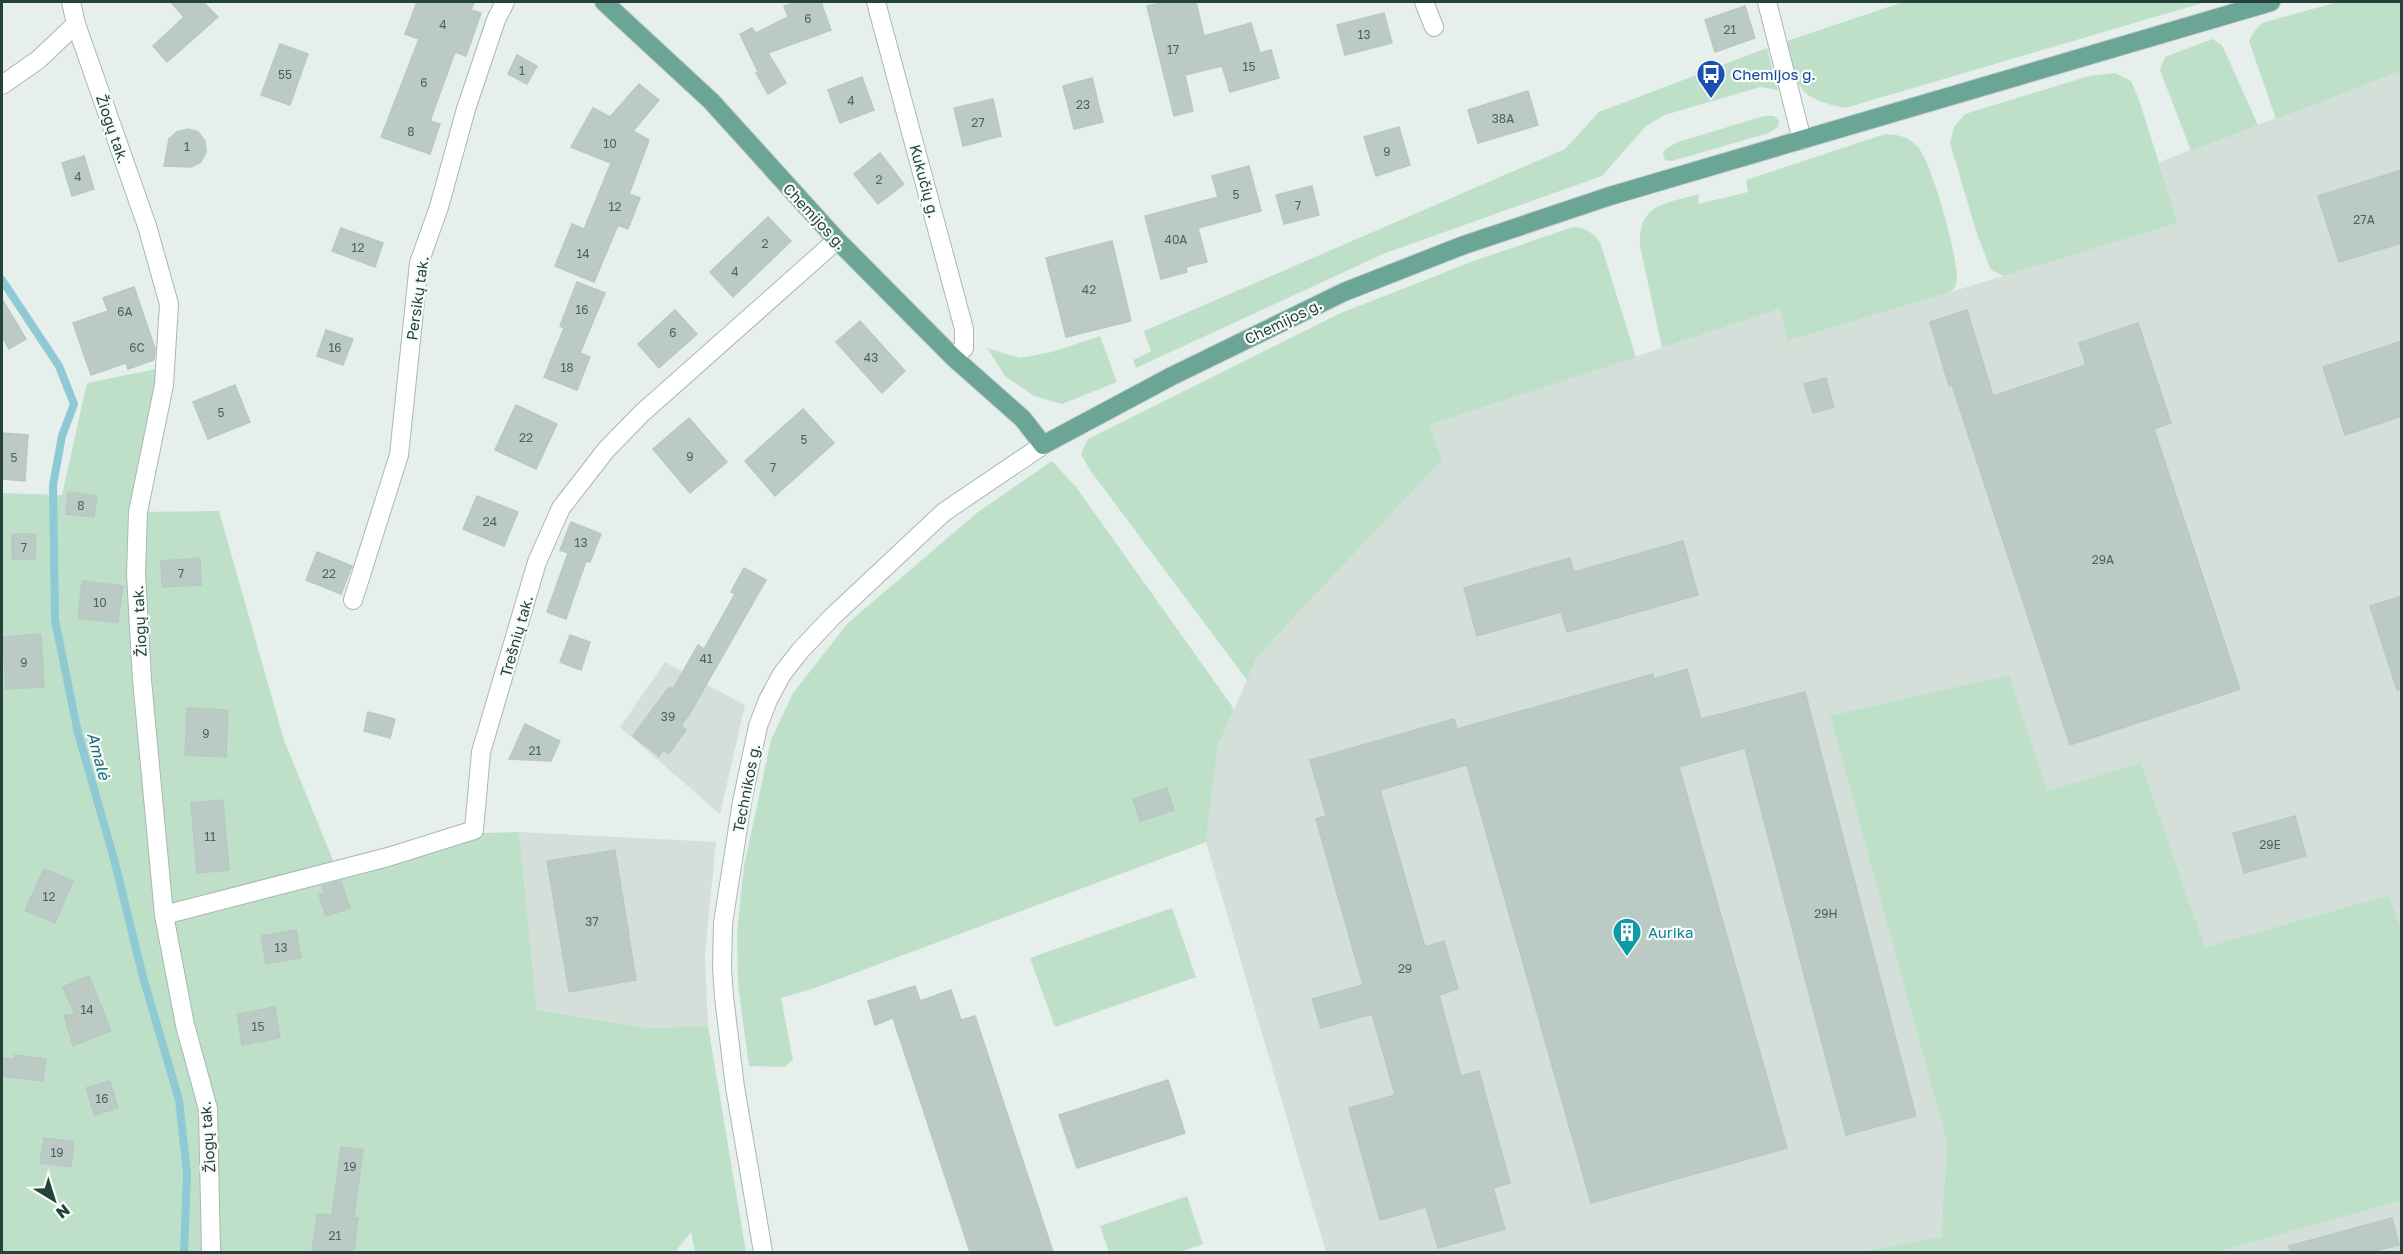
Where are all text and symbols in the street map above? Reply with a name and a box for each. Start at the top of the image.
house number: 6 [804,11,812,26]
house number: 4 [439,17,447,32]
house number: 21 [1724,22,1737,37]
house number: 13 [1358,27,1370,42]
house number: 17 [1167,42,1179,57]
bus stop icon: Chemijos g. [1695,58,1727,100]
house number: 15 [1243,59,1255,74]
house number: 1 [519,63,525,78]
place label: Chemijos g. [1732,65,1816,83]
house number: 55 [278,67,292,82]
house number: 6 [420,75,428,90]
street label: Žiogų tak. [93,92,133,166]
house number: 4 [847,93,855,108]
house number: 23 [1076,97,1090,112]
house number: 38A [1492,111,1514,126]
house number: 27 [971,115,985,130]
house number: 8 [407,124,415,139]
house number: 10 [603,136,617,151]
house number: 1 [184,139,190,154]
street label: Kukučių g. [907,142,943,220]
house number: 9 [1383,144,1391,159]
house number: 4 [74,169,82,184]
house number: 2 [876,172,883,187]
street label: Chemijos g. [780,179,850,253]
house number: 5 [1233,187,1240,202]
house number: 7 [1295,198,1301,213]
house number: 12 [609,199,621,214]
house number: 27A [2353,212,2375,227]
house number: 40A [1165,232,1187,247]
house number: 2 [762,236,769,251]
house number: 12 [352,240,364,255]
house number: 14 [576,246,590,261]
street label: Persikų tak. [402,255,432,341]
house number: 4 [731,264,739,279]
house number: 42 [1082,282,1096,297]
street label: Chemijos g. [1241,295,1325,347]
house number: 16 [575,302,589,317]
house number: 6A [117,304,133,319]
house number: 6 [669,325,677,340]
house number: 6C [129,340,145,355]
house number: 16 [328,340,342,355]
house number: 43 [864,350,878,365]
house number: 18 [560,360,574,375]
house number: 5 [218,405,225,420]
house number: 22 [519,430,533,445]
house number: 5 [801,432,808,447]
house number: 9 [686,449,694,464]
house number: 5 [11,450,18,465]
house number: 7 [770,460,776,475]
house number: 8 [77,498,85,513]
house number: 24 [483,514,497,529]
house number: 13 [575,535,587,550]
house number: 7 [21,540,27,555]
house number: 29A [2092,552,2114,567]
house number: 7 [178,566,184,581]
house number: 22 [322,566,336,581]
street label: Žiogų tak. [128,585,150,657]
street label: Trešnių tak. [496,593,536,679]
house number: 10 [93,595,107,610]
house number: 41 [699,651,713,666]
house number: 9 [20,655,28,670]
house number: 39 [661,709,675,724]
house number: 9 [202,726,210,741]
water label: Amalė [83,730,115,784]
street label: Technikos g. [729,742,763,834]
house number: 21 [529,743,542,758]
house number: 11 [204,829,216,844]
house number: 29E [2259,837,2281,852]
house number: 12 [43,889,55,904]
house number: 29H [1814,906,1838,921]
house number: 37 [585,914,599,929]
building icon: Aurika [1611,916,1643,958]
place label: Aurika [1648,923,1694,941]
house number: 13 [275,940,287,955]
house number: 29 [1398,961,1412,976]
house number: 14 [80,1002,94,1017]
house number: 15 [252,1019,264,1034]
house number: 16 [95,1091,109,1106]
street label: Žiogų tak. [196,1101,218,1173]
house number: 19 [50,1145,64,1160]
house number: 19 [343,1159,357,1174]
north arrow [24,1170,84,1230]
text: N [52,1200,74,1223]
house number: 21 [329,1228,342,1243]

